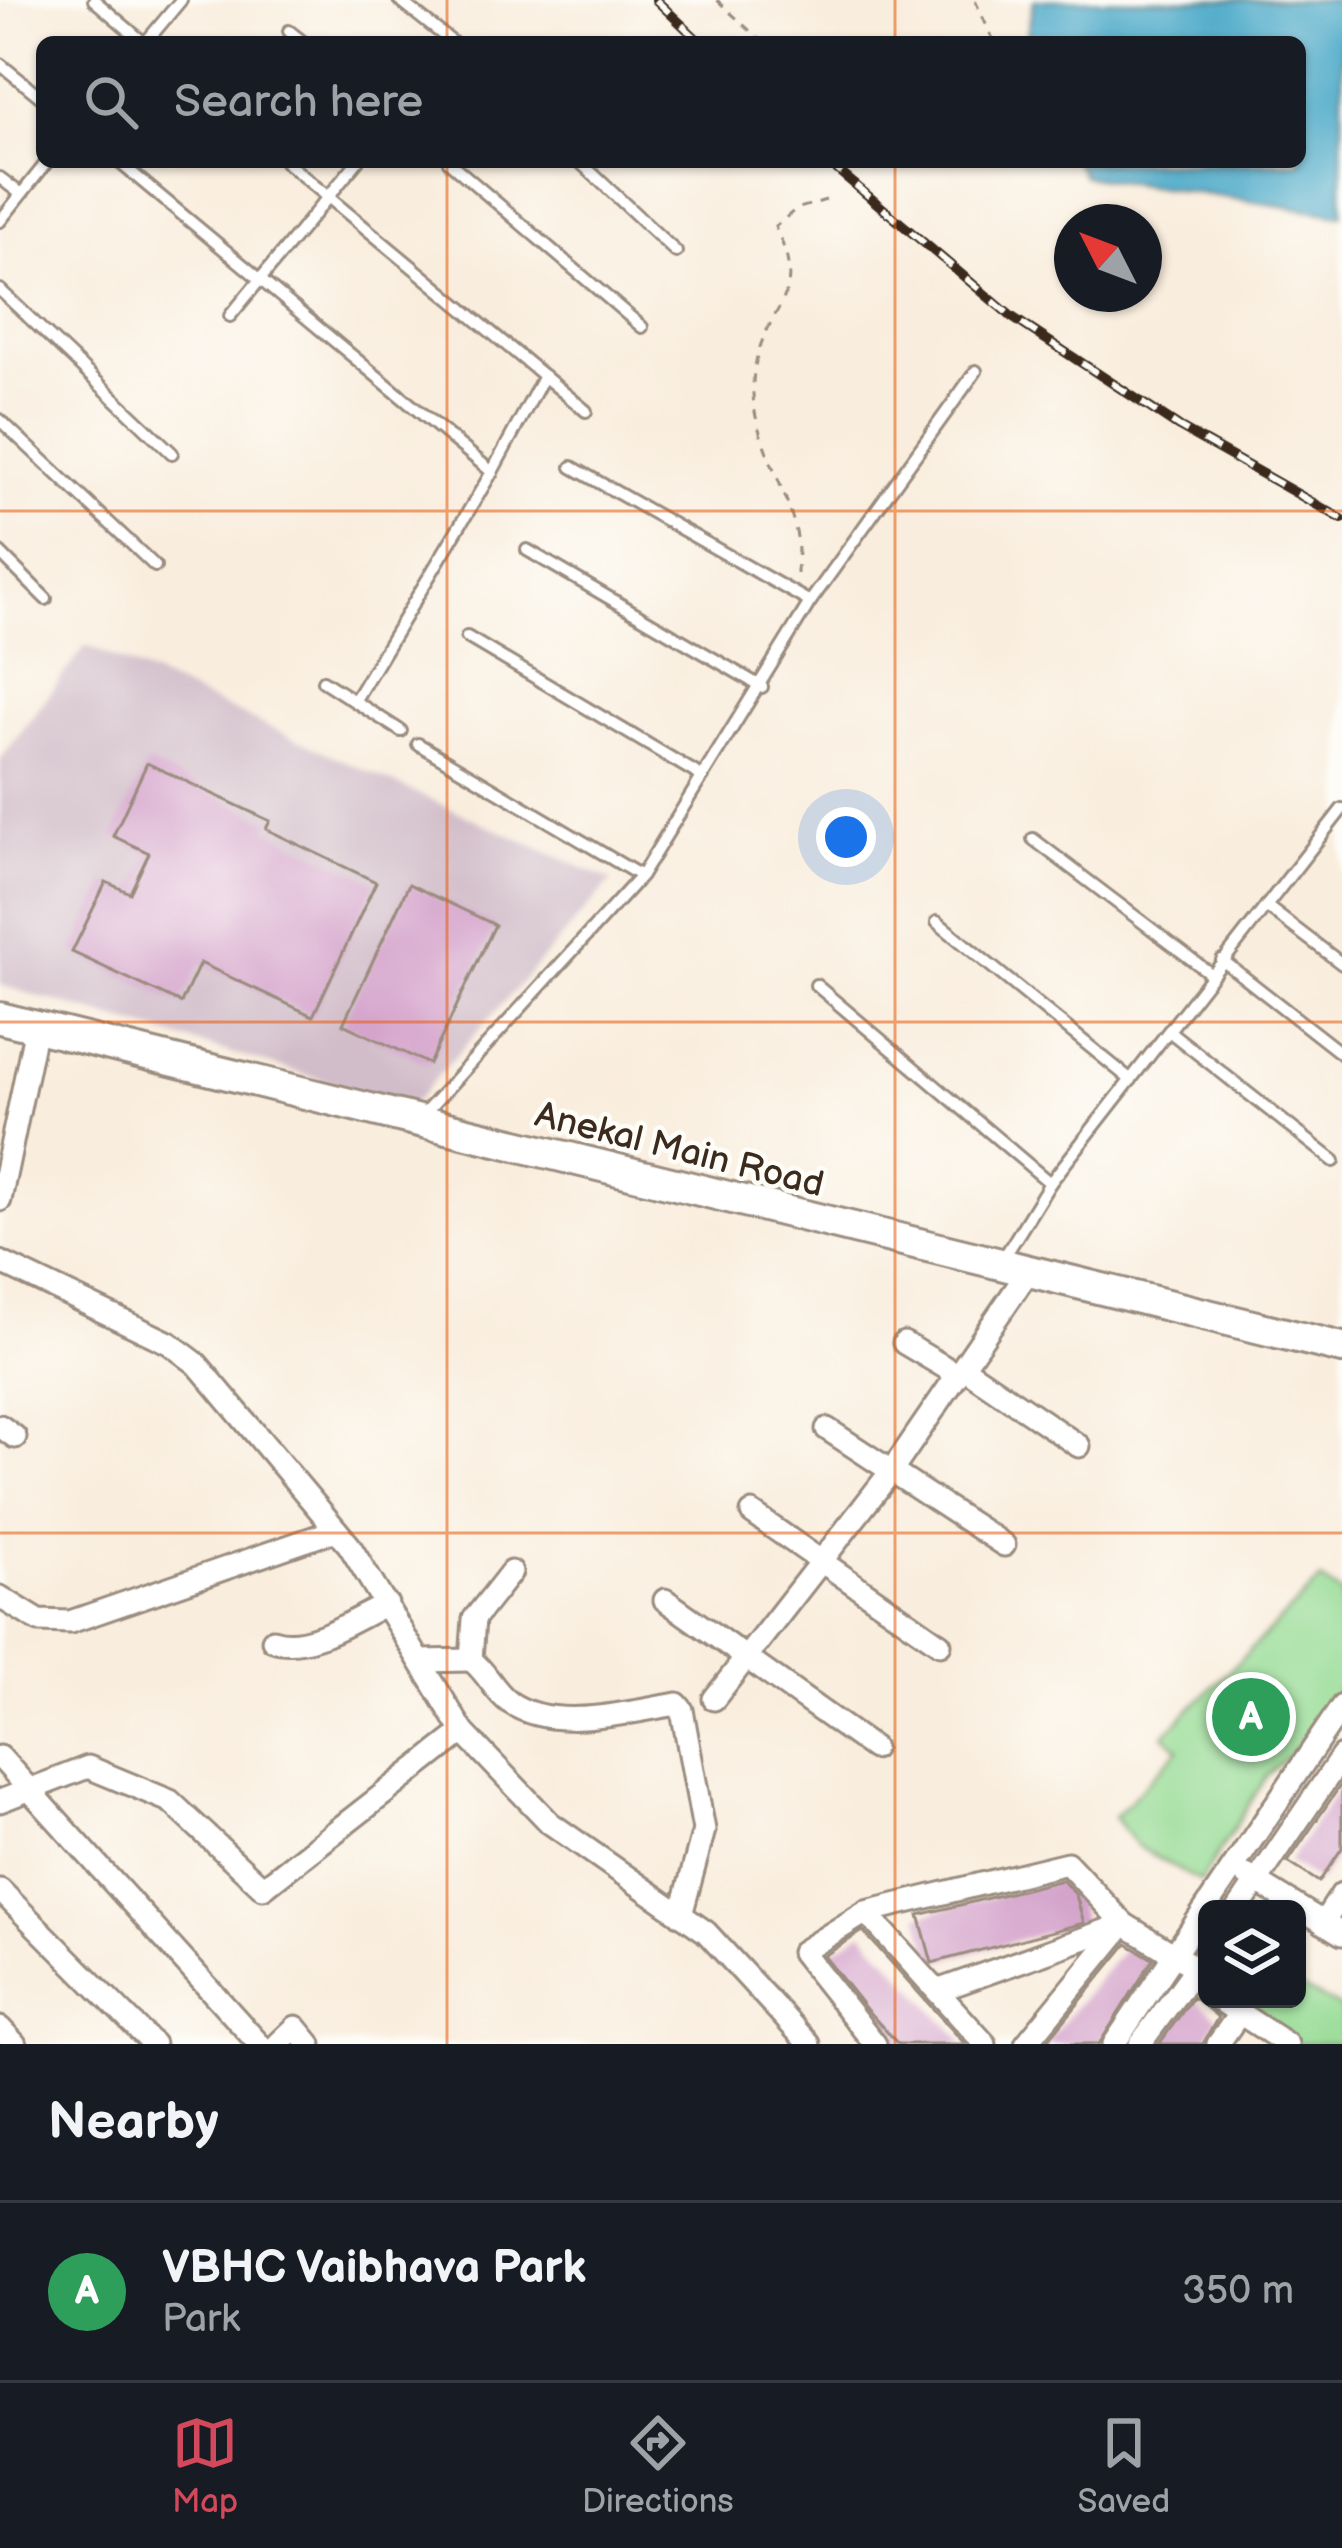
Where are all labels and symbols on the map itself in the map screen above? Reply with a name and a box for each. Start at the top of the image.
north arrow [1054,204,1162,312]
your location [816,807,876,867]
street label: Anekal Main Road [531,1094,828,1207]
pin: A [1212,1672,1290,1762]

